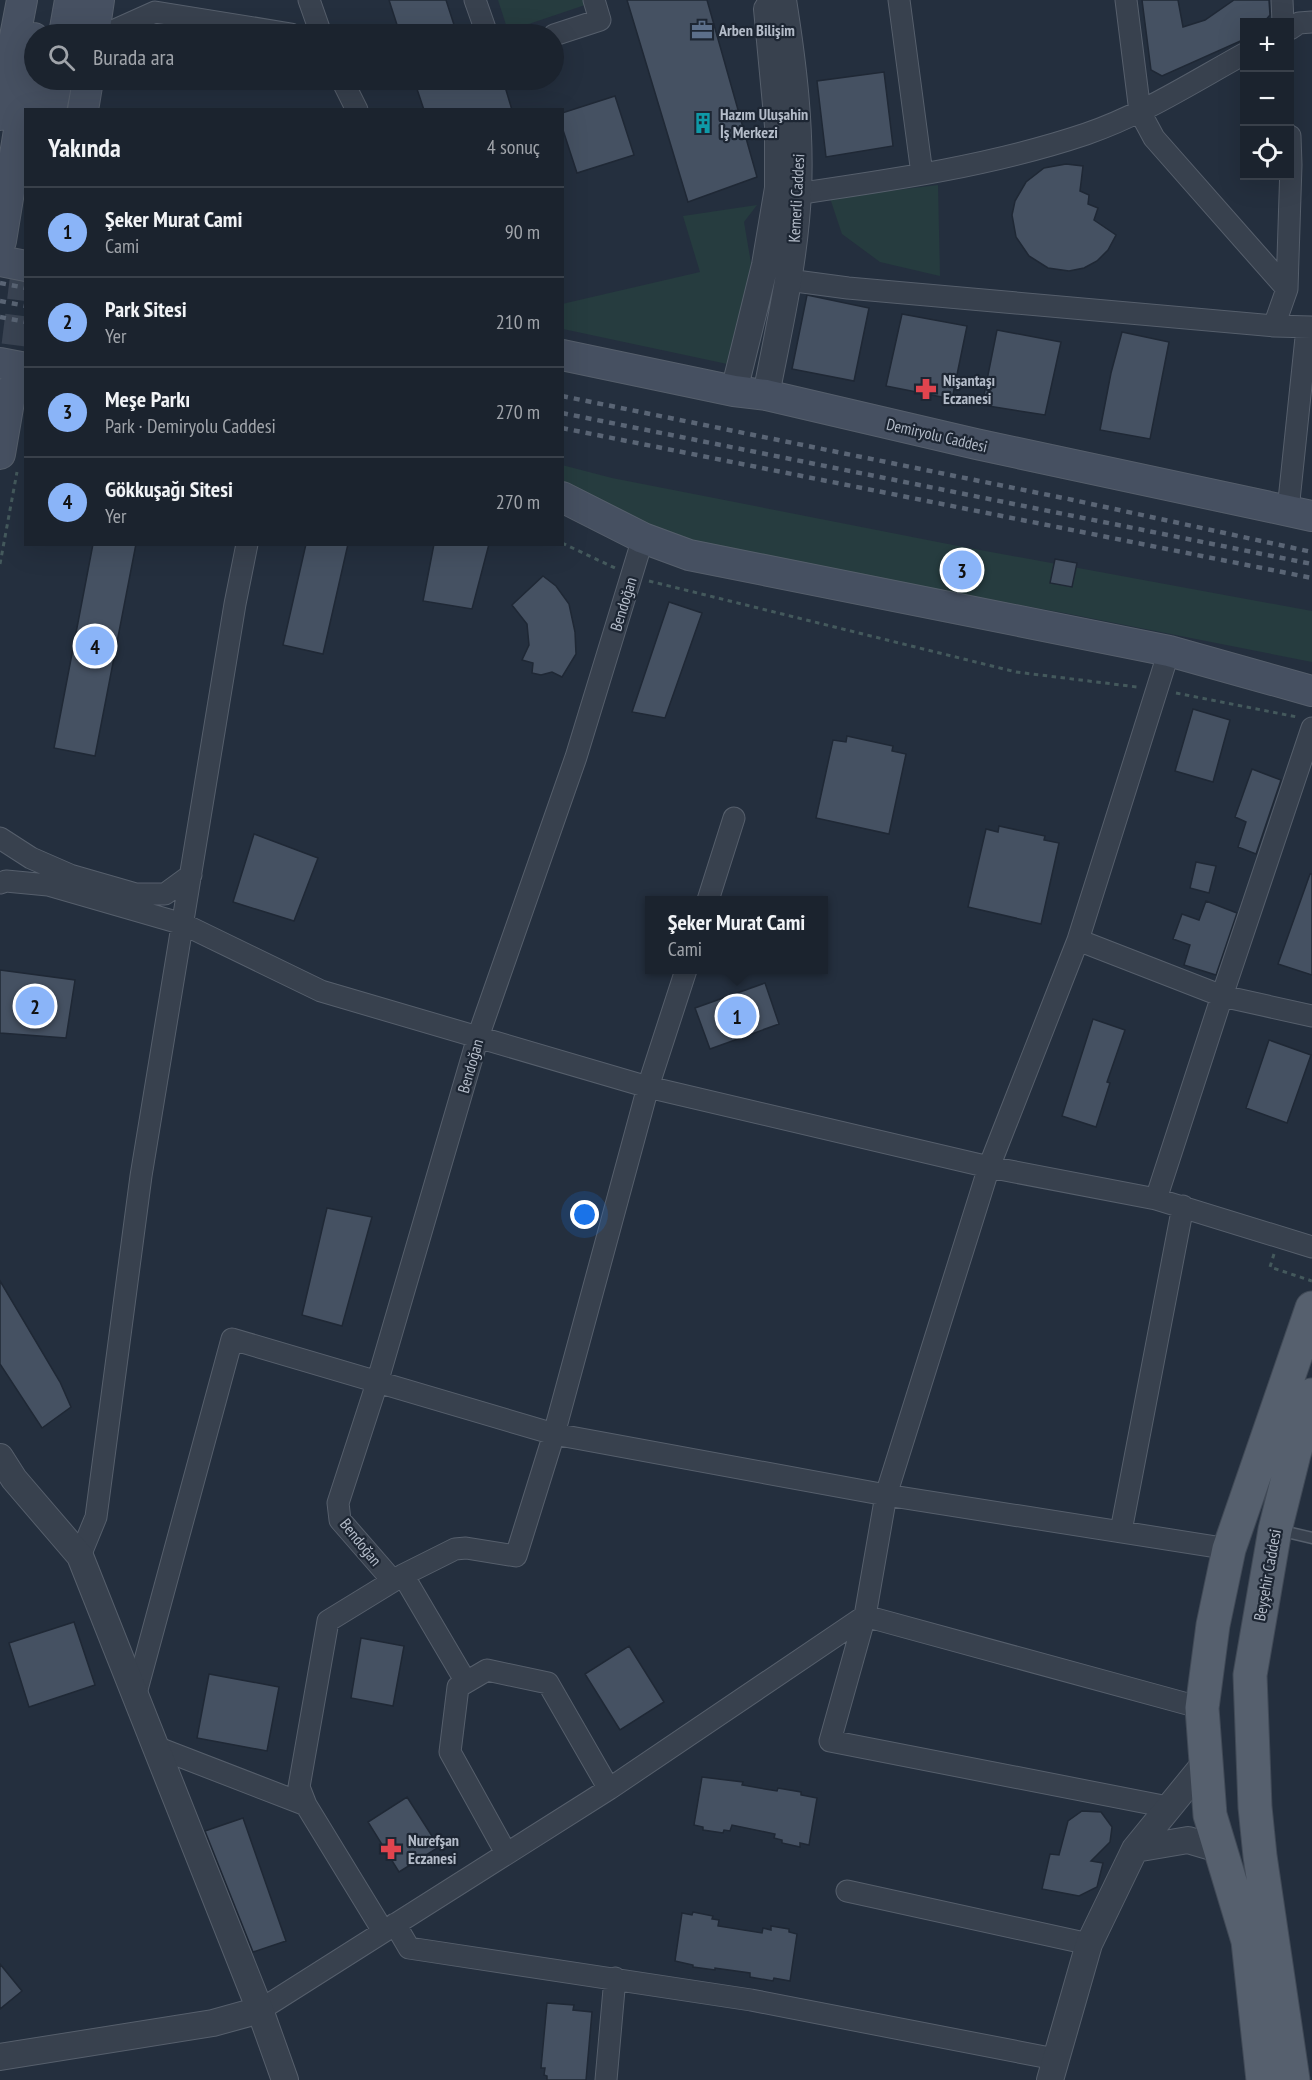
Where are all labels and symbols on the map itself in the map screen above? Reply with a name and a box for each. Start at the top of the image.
office icon: Arben Bilişim [690,18,714,42]
place label: Arben Bilişim [718,20,795,40]
place label: Hazım Uluşahin İş Merkezi [720,104,808,142]
building icon: Hazım Uluşahin İş Merkezi [691,111,715,135]
street label: Kemerli Caddesi [784,153,808,243]
place label: Nişantaşı Eczanesi [943,370,995,408]
pharmacy icon: Nişantaşı Eczanesi [914,377,938,401]
street label: Demiryolu Caddesi [885,414,989,456]
pin: 3 [942,548,982,592]
street label: Bendoğan [605,575,641,633]
pin: 4 [76,624,115,668]
pin: 2 [15,984,54,1028]
pin: 1 [718,994,756,1038]
street label: Bendoğan [453,1037,487,1095]
your location [570,1200,599,1229]
street label: Bendoğan [336,1514,386,1570]
street label: Beyşehir Caddesi [1249,1527,1285,1623]
place label: Nurefşan Eczanesi [408,1830,459,1868]
pharmacy icon: Nurefşan Eczanesi [379,1837,403,1861]

